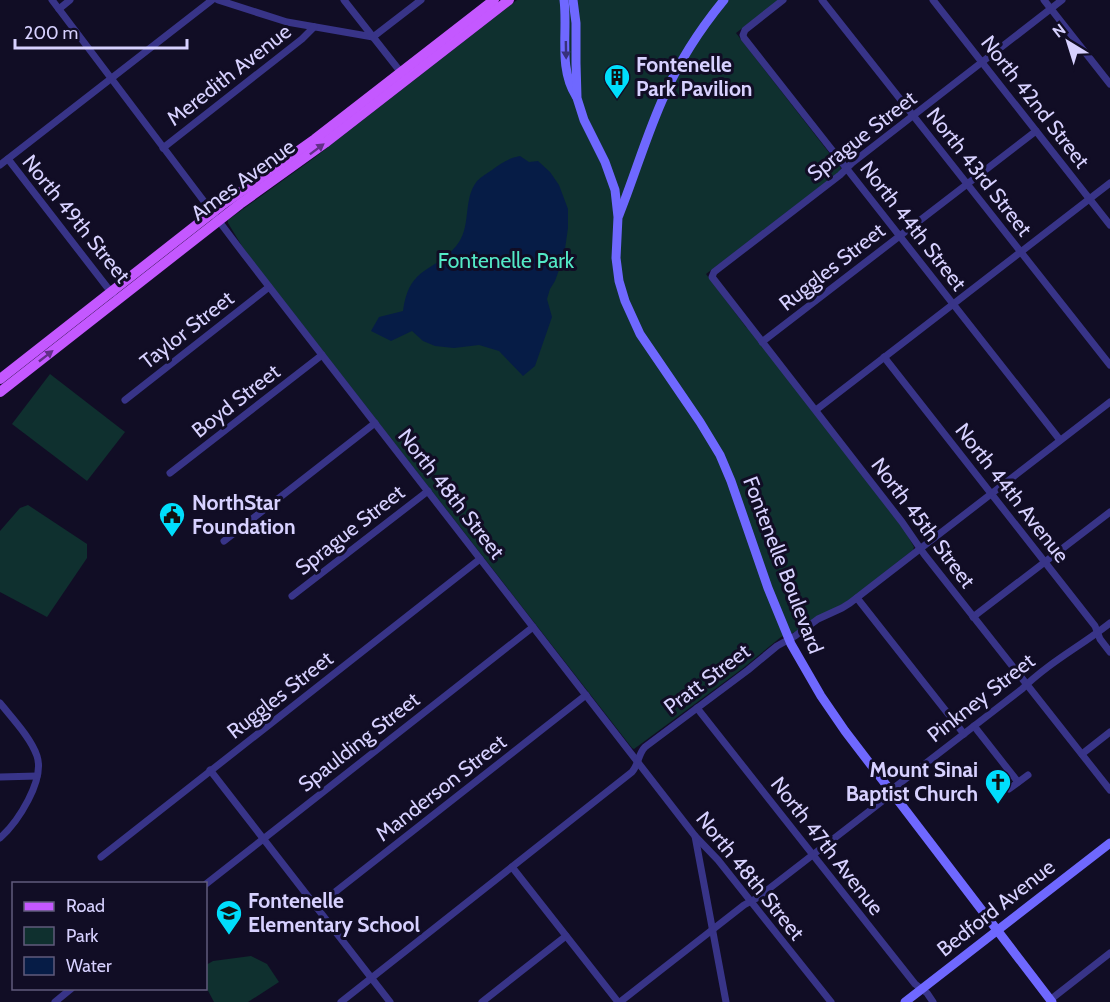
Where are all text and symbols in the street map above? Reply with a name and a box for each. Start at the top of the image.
scale bar [15,12,188,50]
north arrow [1038,12,1098,72]
street label: Meredith Avenue [162,18,296,131]
text: 200 m [24,22,78,44]
street label: North 42nd Street [975,31,1095,173]
one-way arrow [561,40,571,59]
place label: Fontenelle Park Pavilion [636,52,752,101]
building icon: Fontenelle Park Pavilion [602,62,632,100]
street label: Sprague Street [802,85,921,186]
street label: North 43rd Street [921,103,1037,241]
street label: Ames Avenue [186,133,300,226]
one-way arrow [309,143,325,156]
street label: North 49th Street [17,150,136,288]
street label: North 44th Street [855,156,972,295]
street label: Ruggles Street [774,218,890,316]
park label: Fontenelle Park [438,248,575,273]
street label: Taylor Street [135,285,238,374]
one-way arrow [38,349,54,362]
street label: Boyd Street [187,359,285,443]
street label: North 44th Avenue [950,418,1075,568]
street label: North 48th Street [393,424,510,564]
street label: North 45th Street [866,453,980,593]
street label: Fontenelle Boulevard [738,473,829,657]
street label: Sprague Street [290,479,409,580]
place label: NorthStar Foundation [192,490,296,539]
public building icon: NorthStar Foundation [157,500,187,538]
street label: Pratt Street [659,638,755,719]
street label: Ruggles Street [222,646,338,744]
street label: Pinkney Street [922,648,1039,747]
street label: Spaulding Street [293,687,424,797]
street label: Manderson Street [371,729,511,846]
place label: Mount Sinai Baptist Church [846,757,978,806]
church icon: Mount Sinai Baptist Church [983,767,1013,805]
street label: North 47th Avenue [766,772,889,920]
street label: North 48th Street [691,806,810,945]
street label: Bedford Avenue [932,854,1060,961]
legend [12,882,207,990]
place label: Fontenelle Elementary School [248,888,421,937]
text: Road [66,895,105,917]
school or university icon: Fontenelle Elementary School [214,898,244,936]
text: Park [66,925,99,947]
text: Water [66,955,112,977]

